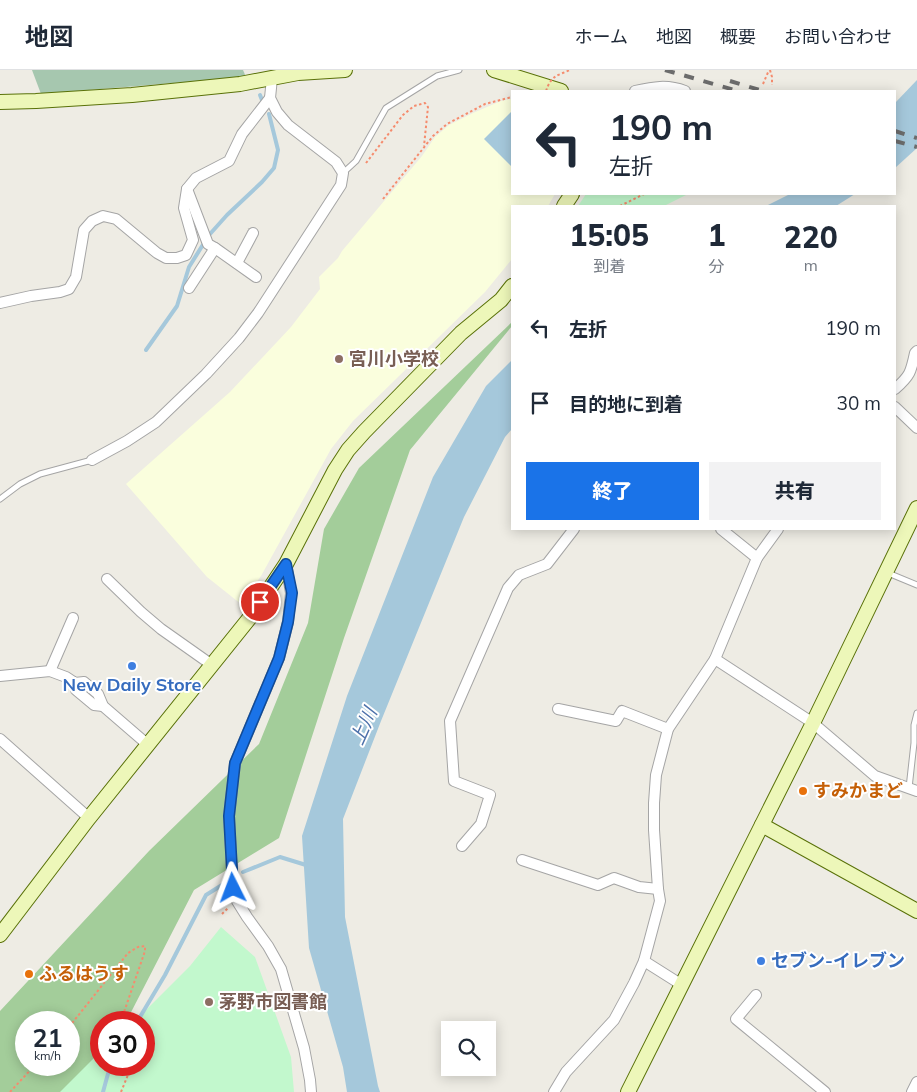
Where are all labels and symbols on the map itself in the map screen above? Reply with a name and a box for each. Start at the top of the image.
place label: 宮川小学校 [349,347,439,370]
marker: 宮川小学校 [333,353,345,365]
pin [239,581,281,623]
marker: New Daily Store [126,660,138,672]
place label: New Daily Store [63,673,202,696]
water label: 上川 [344,702,383,748]
place label: すみかまど [813,779,903,802]
marker: すみかまど [797,785,809,797]
position arrow [206,861,258,913]
place label: セブン-イレブン [771,949,905,972]
marker: セブン-イレブン [755,955,767,967]
place label: ふるはうす [39,962,129,985]
marker: ふるはうす [23,968,35,980]
place label: 茅野市図書館 [219,990,327,1013]
marker: 茅野市図書館 [203,996,215,1008]
speed limit sign: 30 [90,1011,155,1076]

